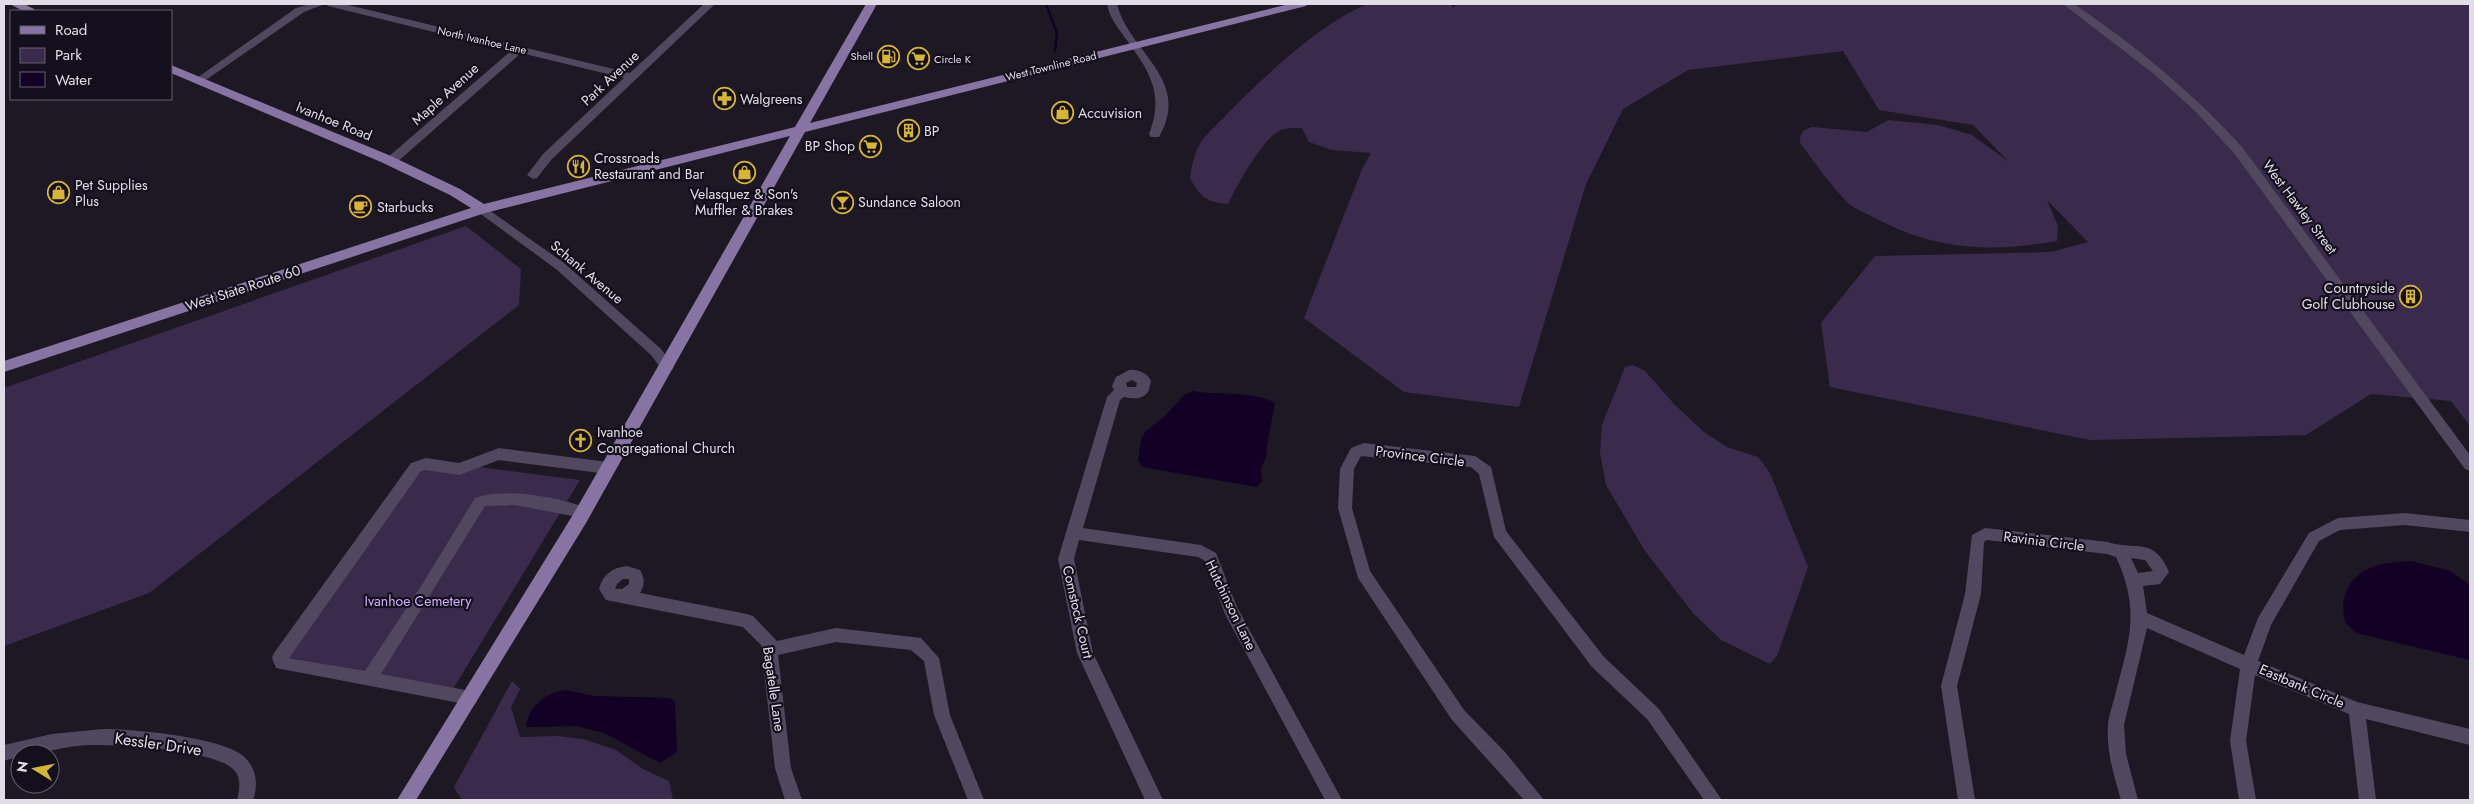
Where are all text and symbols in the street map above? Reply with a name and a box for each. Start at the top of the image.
legend [10,10,172,100]
text: Road [55,19,87,41]
street label: North Ivanhoe Lane [436,22,528,58]
text: Park [55,44,82,66]
fuel station icon: Shell [877,44,901,68]
street label: Park Avenue [577,46,643,110]
supermarket icon: Circle K [906,47,930,71]
street label: West Townline Road [1004,47,1098,85]
place label: Shell [850,48,873,64]
place label: Circle K [934,51,972,67]
street label: Maple Avenue [407,58,483,130]
text: Water [55,69,93,91]
pharmacy icon: Walgreens [712,87,736,111]
place label: Walgreens [740,89,803,109]
street label: Ivanhoe Road [293,97,375,145]
shop icon: Accuvision [1050,101,1074,125]
place label: Accuvision [1078,103,1142,123]
building icon: BP [896,119,920,143]
place label: BP [924,121,940,141]
supermarket icon: BP Shop [859,134,883,158]
place label: BP Shop [805,136,855,156]
place label: Crossroads Restaurant and Bar [594,148,704,184]
restaurant icon: Crossroads Restaurant and Bar [566,154,590,178]
street label: West Hawley Street [2258,156,2342,259]
shop icon: Velasquez & Son's Muffler & Brakes [732,160,756,184]
place label: Pet Supplies Plus [75,175,148,211]
shop icon: Pet Supplies Plus [47,181,71,205]
place label: Velasquez & Son's Muffler & Brakes [690,184,798,220]
bar icon: Sundance Saloon [830,190,854,214]
place label: Sundance Saloon [858,192,961,212]
cafe icon: Starbucks [349,195,373,219]
place label: Starbucks [377,197,434,217]
street label: Schank Avenue [546,235,628,309]
street label: West State Route 60 [183,260,303,316]
place label: Countryside Golf Clubhouse [2302,278,2395,314]
building icon: Countryside Golf Clubhouse [2399,284,2423,308]
place label: Ivanhoe Congregational Church [597,422,735,458]
church icon: Ivanhoe Congregational Church [569,428,593,452]
street label: Province Circle [1374,441,1466,471]
street label: Ravinia Circle [2002,526,2086,556]
street label: Hutchinson Lane [1200,556,1262,654]
street label: Comstock Court [1058,564,1099,661]
park label: Ivanhoe Cemetery [365,591,472,611]
street label: Bagatelle Lane [758,645,790,733]
street label: Eastbank Circle [2256,659,2348,713]
street label: Kessler Drive [113,727,203,761]
north arrow [10,744,60,794]
text: N [11,760,33,774]

